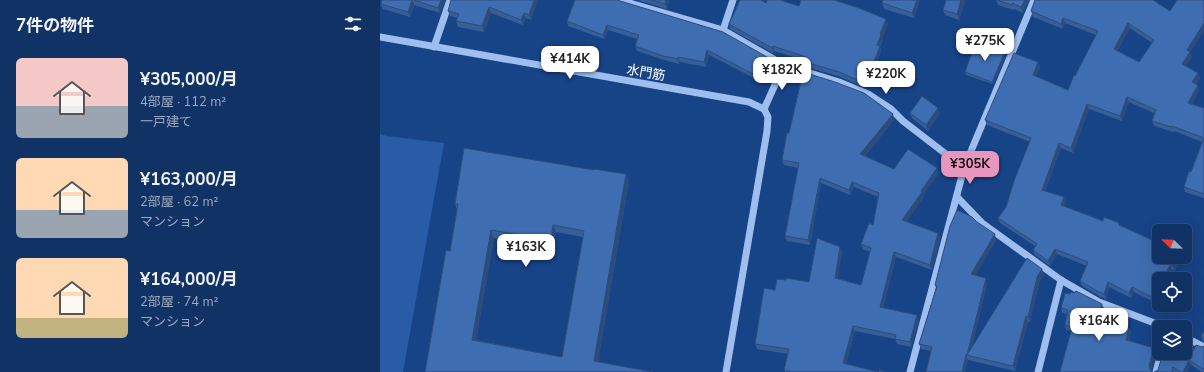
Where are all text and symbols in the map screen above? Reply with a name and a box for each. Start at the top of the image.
icon: filters [342,13,364,35]
text: 7件の物件 [16,14,94,37]
pin: ¥275K [957,28,1013,62]
text: ¥275K [965,32,1005,50]
pin: ¥414K [542,46,598,80]
text: ¥414K [550,50,590,68]
pin: ¥182K [754,57,810,91]
street label: 水門筋 [625,61,667,85]
text: ¥182K [762,61,802,79]
pin: ¥220K [858,61,914,95]
text: ¥220K [866,65,906,83]
text: ¥305,000/月 [140,68,238,91]
icon: home [48,74,96,122]
text: 4部屋 · 112 m² [140,93,226,111]
text: 一戸建て [140,113,192,131]
pin: ¥305K [942,151,998,185]
text: ¥305K [950,155,990,173]
text: ¥163,000/月 [140,168,238,191]
icon: home [48,174,96,222]
text: 2部屋 · 62 m² [140,193,218,211]
text: マンション [140,213,205,231]
north arrow [1152,224,1192,264]
map controls [1152,224,1192,360]
pin: ¥163K [498,234,554,268]
text: ¥163K [506,238,546,256]
text: ¥164,000/月 [140,268,238,291]
button: locate [1152,272,1192,312]
icon: home [48,274,96,322]
text: 2部屋 · 74 m² [140,293,218,311]
pin: ¥164K [1071,308,1127,342]
text: ¥164K [1079,312,1119,330]
text: マンション [140,313,205,331]
button: layers [1152,320,1192,360]

